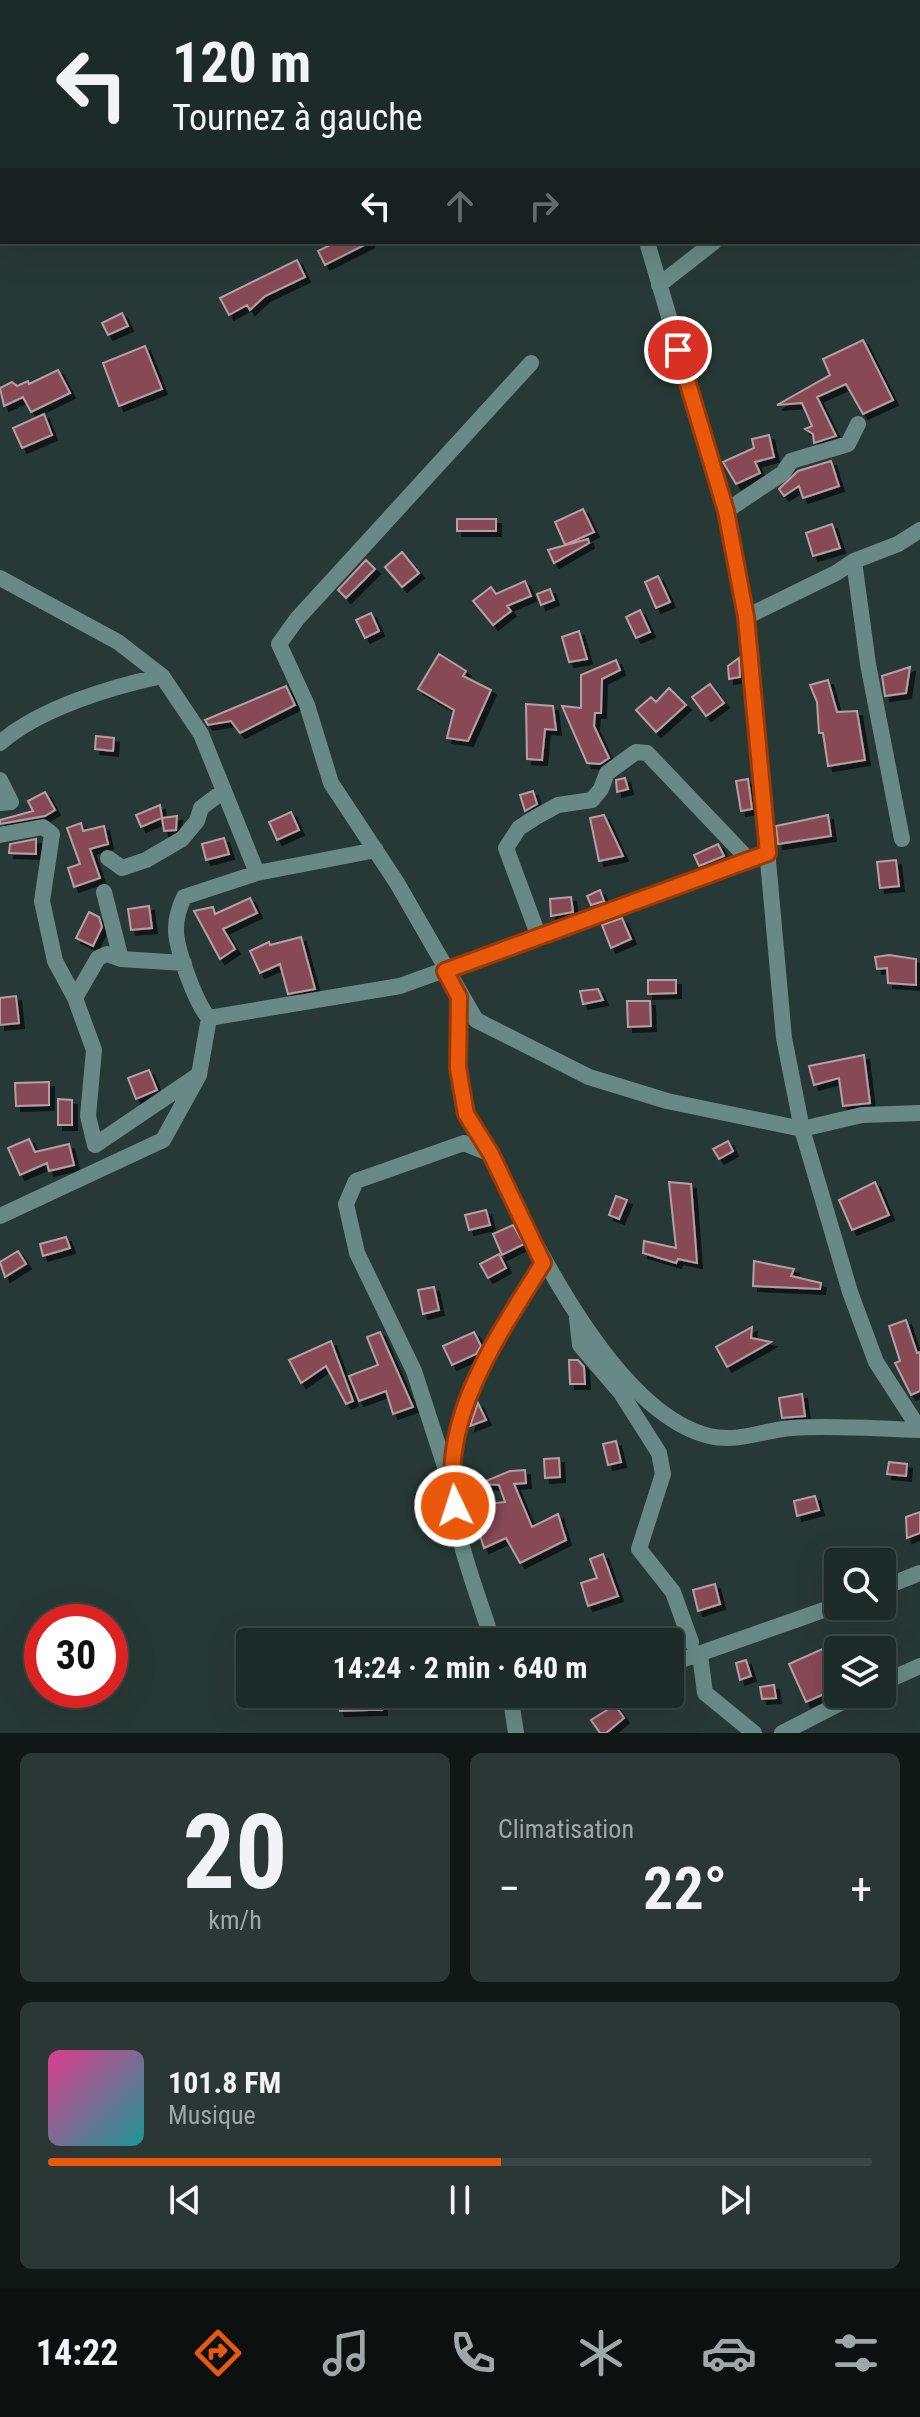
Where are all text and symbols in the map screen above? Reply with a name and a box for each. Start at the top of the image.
text: 120 m [172,30,311,96]
icon: left [40,32,144,136]
text: Tournez à gauche [172,97,423,139]
icon: left [354,184,398,228]
icon: ahead [438,184,482,228]
icon: right [522,184,566,228]
pin [644,316,712,384]
icon: arrive [656,328,700,372]
position arrow [413,1464,497,1548]
map controls [824,1548,896,1708]
button: search [824,1548,896,1620]
speed limit sign: 30 [24,1604,128,1708]
button: layers [824,1636,896,1708]
text: 14:24 · 2 min · 640 m [333,1650,587,1685]
text: 20 [182,1792,288,1913]
text: Climatisation [498,1814,634,1844]
text: 22° [643,1853,727,1924]
text: − [498,1863,520,1915]
text: + [850,1863,872,1915]
text: km/h [208,1905,262,1935]
text: 101.8 FM [168,2065,281,2100]
text: Musique [168,2100,256,2130]
icon: previous [163,2178,207,2222]
icon: pause [438,2178,482,2222]
icon: next [713,2178,757,2222]
icon: directions [190,2325,246,2381]
icon: music [318,2325,374,2381]
icon: phone [445,2325,501,2381]
icon: climate [573,2325,629,2381]
icon: car [701,2325,757,2381]
icon: filters [828,2325,884,2381]
text: 14:22 [36,2332,118,2374]

